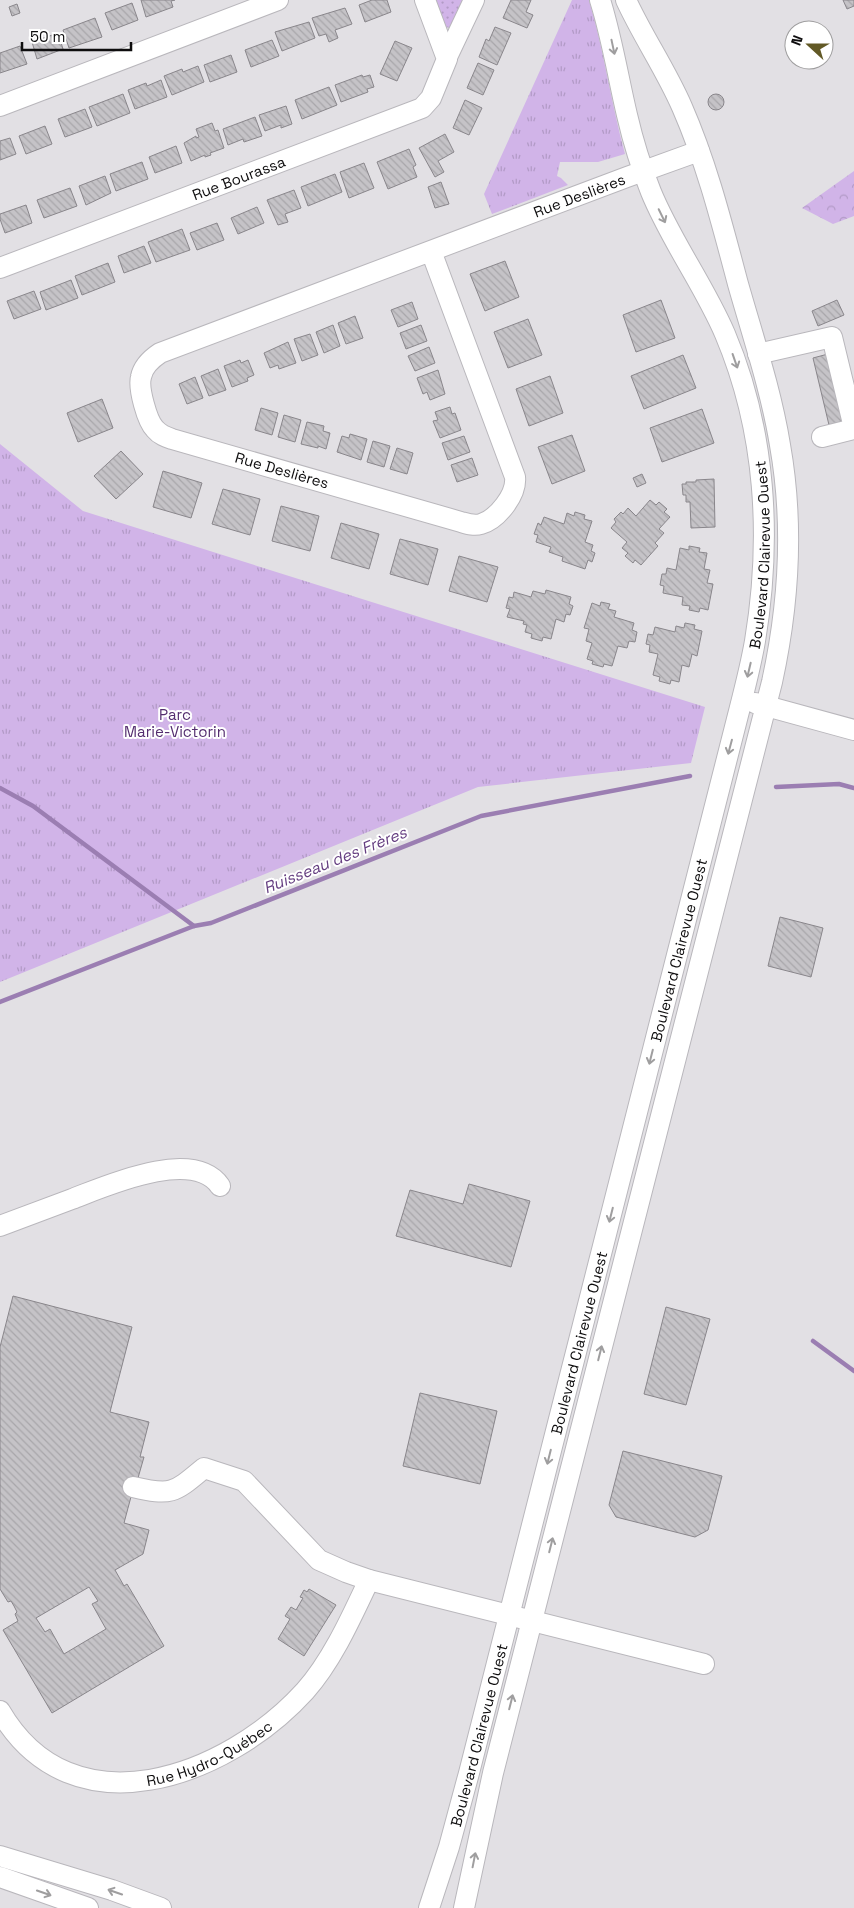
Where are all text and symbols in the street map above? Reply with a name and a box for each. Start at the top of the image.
scale bar [22,20,131,52]
north arrow [784,20,834,70]
text: 50 m [30,27,65,46]
text: N [787,33,807,48]
one-way arrow [609,38,618,54]
street label: Rue Bourassa [189,151,288,204]
street label: Rue Deslières [531,169,628,221]
one-way arrow [658,208,668,223]
one-way arrow [731,353,740,368]
street label: Rue Deslières [233,448,331,492]
street label: Boulevard Clairevue Ouest [744,460,773,650]
one-way arrow [744,661,753,677]
park label: Parc Marie-Victorin [124,705,226,741]
one-way arrow [725,739,734,755]
water label: Ruisseau des Frères [260,821,410,898]
street label: Boulevard Clairevue Ouest [646,856,711,1044]
one-way arrow [646,1049,655,1065]
one-way arrow [606,1206,615,1222]
street label: Boulevard Clairevue Ouest [546,1249,611,1436]
one-way arrow [596,1346,605,1362]
one-way arrow [544,1449,553,1465]
one-way arrow [547,1537,556,1553]
street label: Boulevard Clairevue Ouest [445,1641,511,1829]
one-way arrow [507,1695,516,1711]
street label: Rue Hydro-Québec [145,1716,276,1790]
one-way arrow [470,1853,480,1869]
one-way arrow [108,1887,124,1896]
one-way arrow [36,1888,52,1898]

